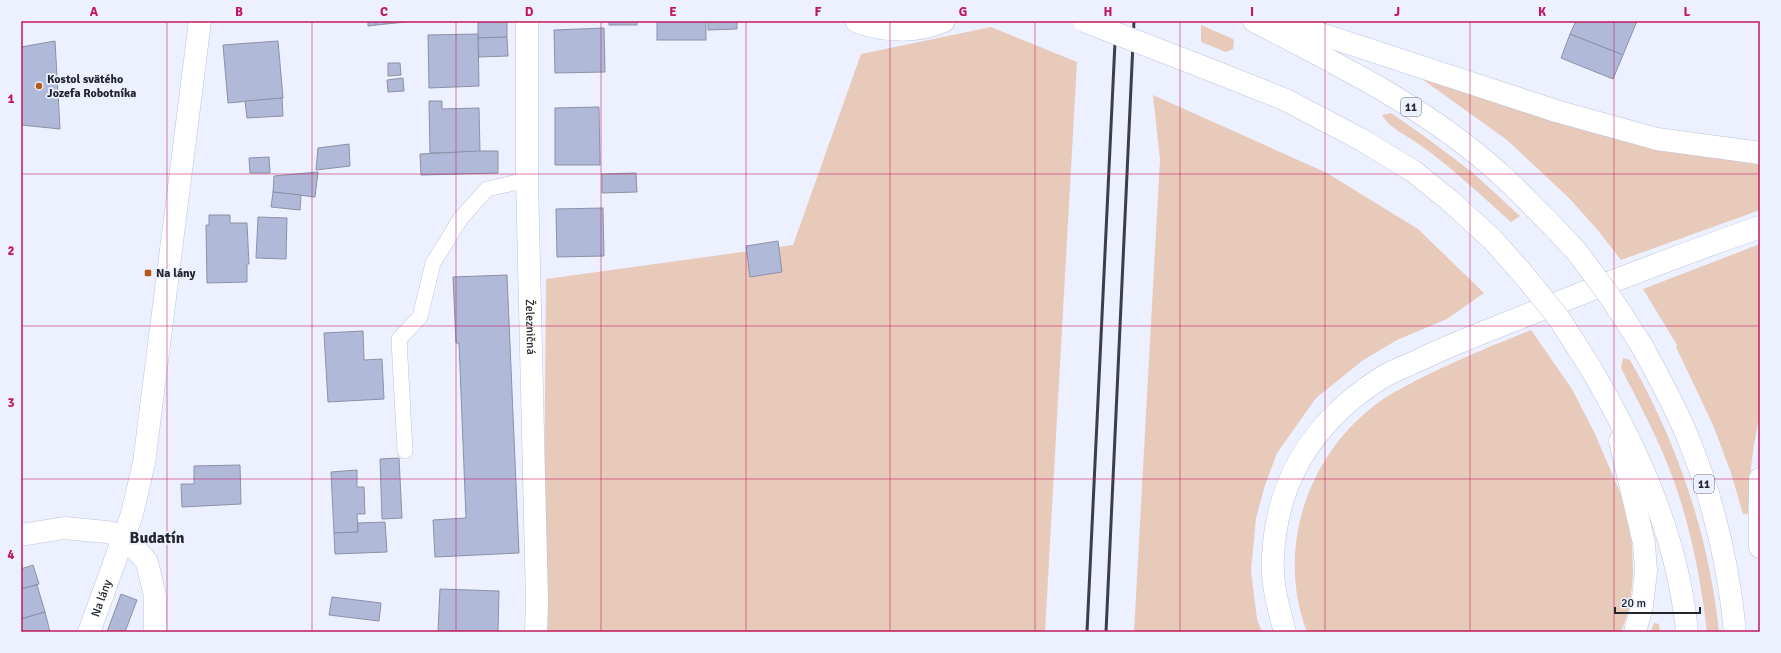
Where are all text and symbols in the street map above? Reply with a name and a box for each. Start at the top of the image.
text: A [90,4,99,20]
text: B [235,4,243,20]
text: C [380,4,388,20]
text: D [525,4,534,20]
text: E [669,4,677,20]
text: F [815,4,822,20]
text: G [959,4,967,20]
text: H [1104,4,1112,20]
text: I [1250,4,1254,20]
text: J [1394,4,1400,20]
text: K [1538,4,1546,20]
text: L [1684,4,1691,20]
place label: Kostol svätého Jozefa Robotníka [47,72,136,101]
marker: Kostol svätého Jozefa Robotníka [34,81,44,91]
text: 1 [7,91,15,107]
road number: 11 [1401,98,1421,116]
text: 2 [7,243,15,259]
place label: Na lány [156,266,196,281]
marker: Na lány [143,268,153,278]
street label: Železničná [522,299,538,355]
text: 3 [7,395,15,411]
road number: 11 [1694,475,1714,493]
district label: Budatín [130,528,185,548]
text: 4 [7,547,15,563]
street label: Na lány [88,577,116,619]
scale bar [1615,589,1700,615]
text: 20 m [1621,596,1646,611]

